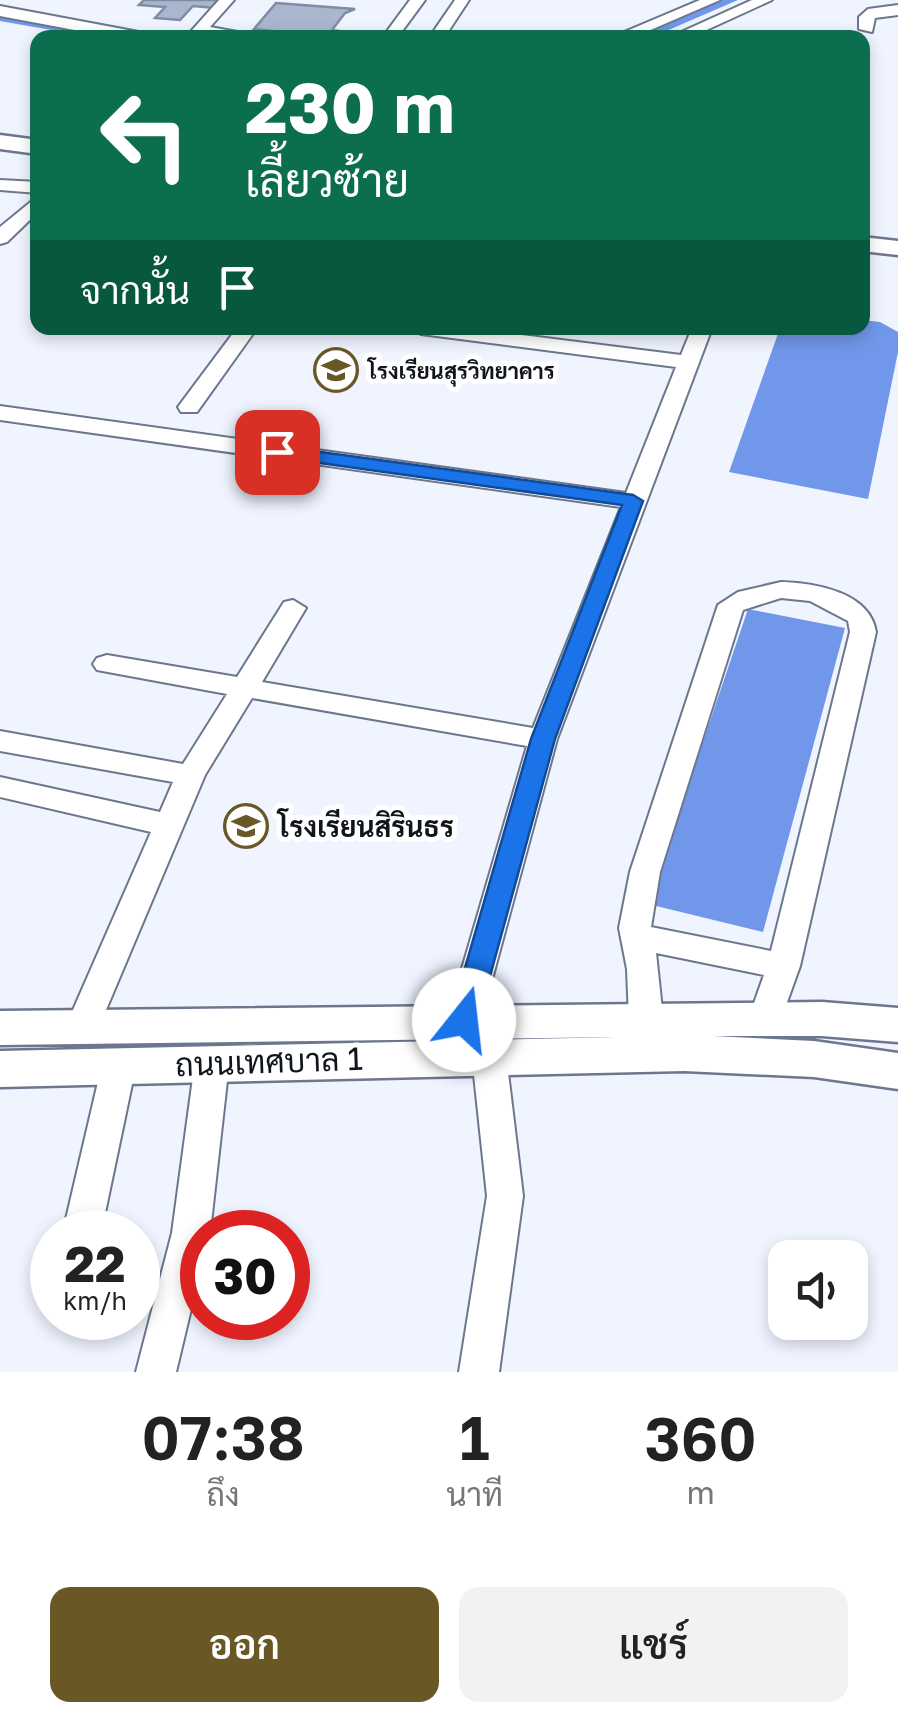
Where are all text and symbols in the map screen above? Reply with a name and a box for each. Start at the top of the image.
text: 230 m [245,64,455,148]
icon: left [80,70,210,200]
text: เลี้ยวซ้าย [245,153,409,207]
icon: arrive [210,260,265,315]
text: จากนั้น [80,267,190,312]
school or university icon: โรงเรียนสุรวิทยาคาร [313,347,359,393]
place label: โรงเรียนสุรวิทยาคาร [366,357,555,387]
pin [235,410,320,495]
icon: arrive [250,425,305,480]
school or university icon: โรงเรียนสิรินธร [223,803,269,849]
place label: โรงเรียนสิรินธร [276,808,454,843]
position arrow [412,968,516,1072]
street label: ถนนเทศบาล 1 [174,1039,364,1083]
speed limit sign: 30 [180,1210,310,1340]
text: 22 [64,1233,125,1293]
map controls [768,1240,868,1340]
button: sound [768,1240,868,1340]
text: km/h [63,1285,127,1316]
text: 07:38 [141,1401,305,1473]
text: 1 [460,1401,490,1473]
text: 360 [645,1402,757,1474]
text: m [686,1473,715,1511]
text: ถึง [207,1475,240,1513]
text: นาที [446,1475,503,1513]
button: ออก [50,1587,439,1702]
button: แชร์ [459,1587,848,1702]

